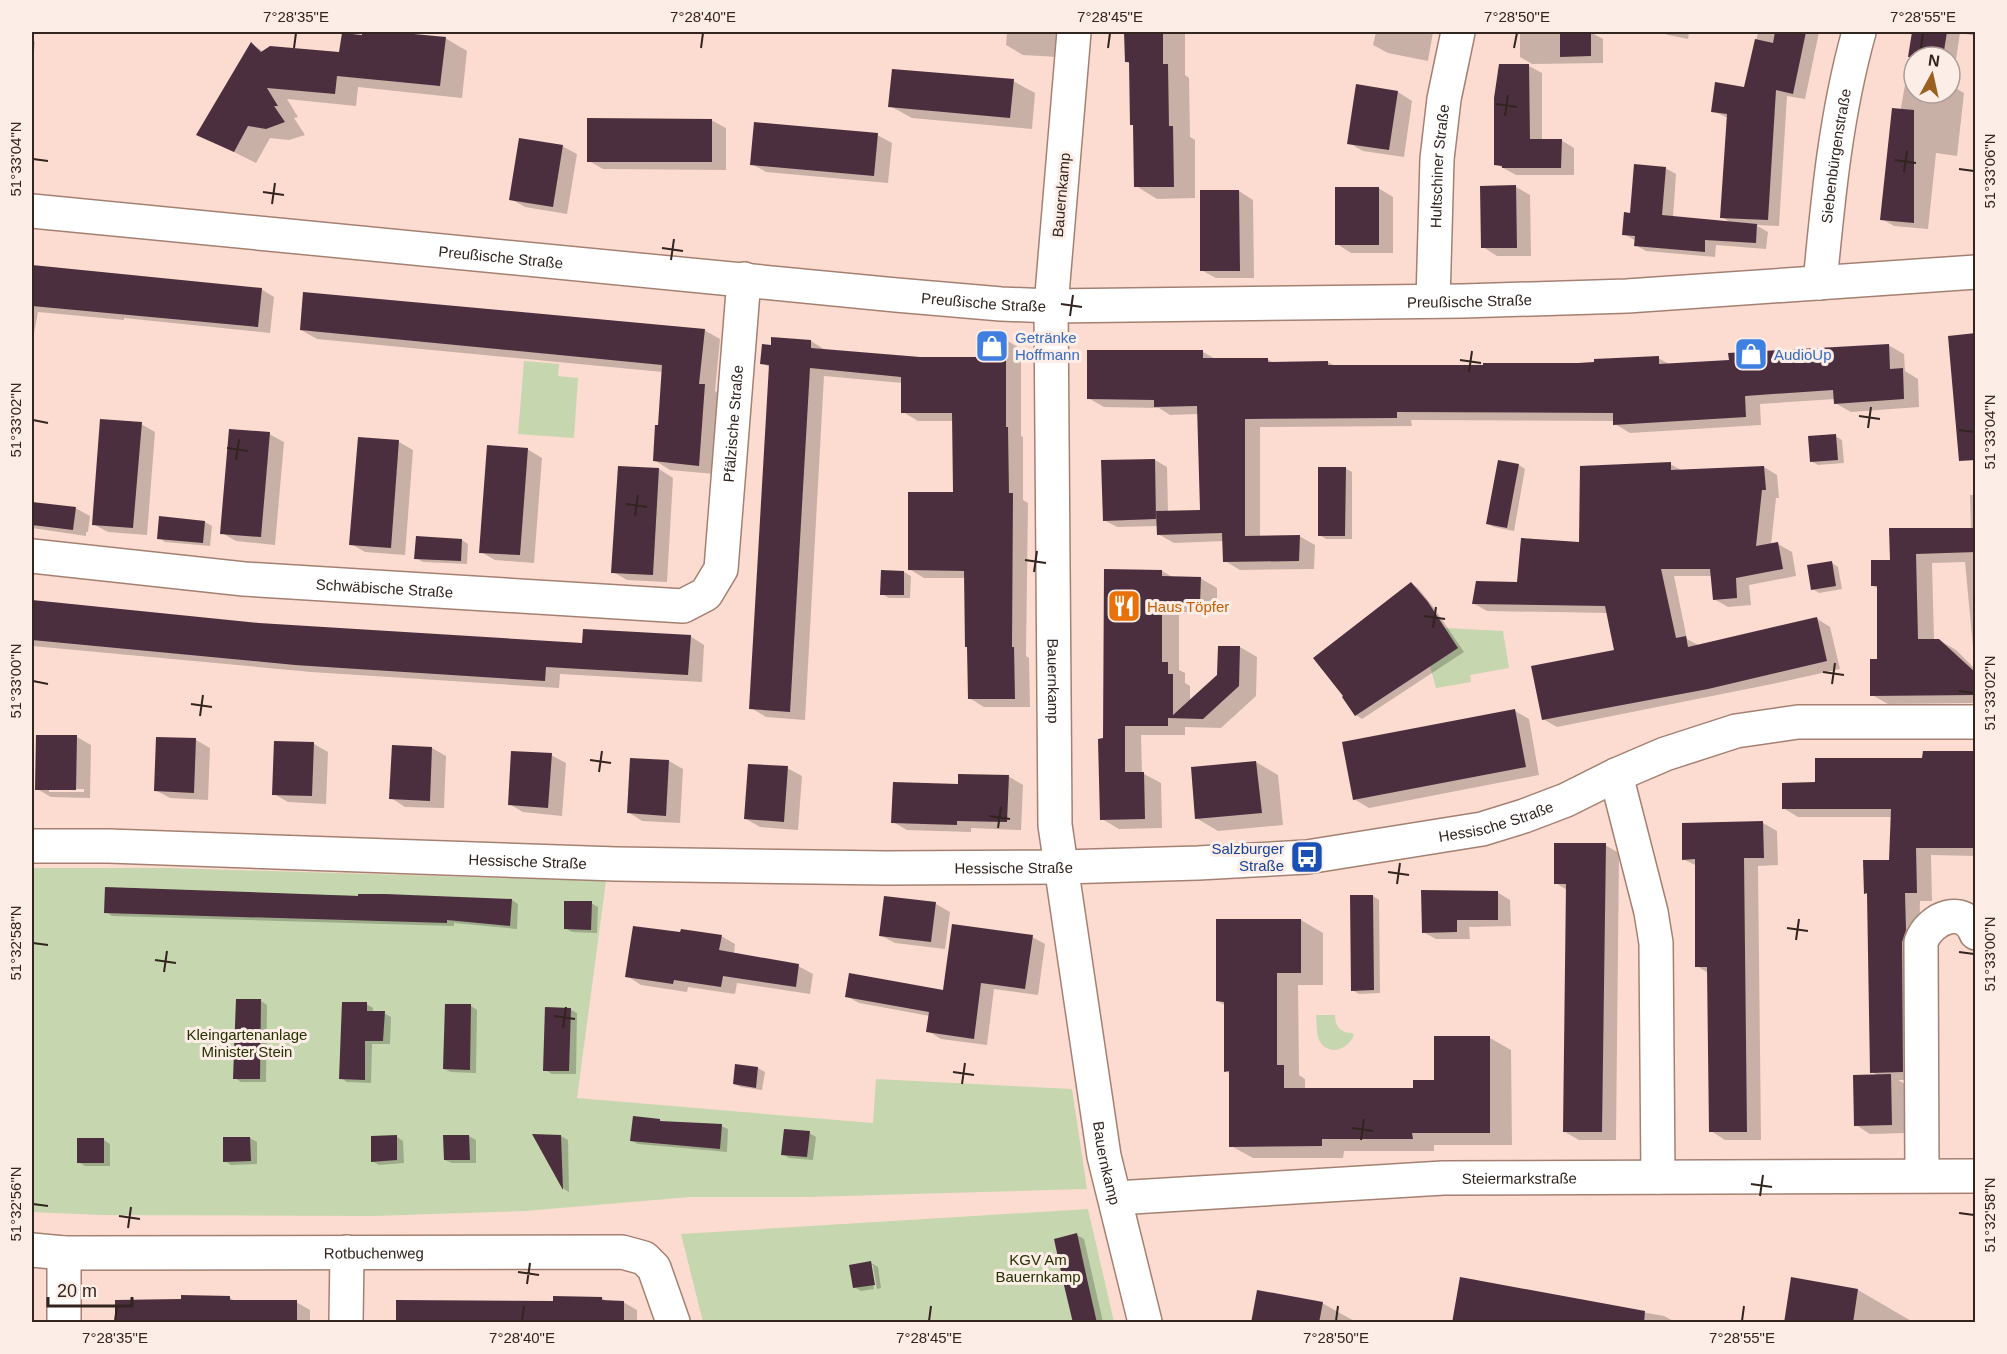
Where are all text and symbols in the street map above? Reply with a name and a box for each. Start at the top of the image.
text: 7°28'35"E [263,8,329,25]
text: 7°28'40"E [670,8,736,25]
text: 7°28'45"E [1077,8,1143,25]
text: 7°28'50"E [1484,8,1550,25]
text: 7°28'55"E [1890,8,1956,25]
north arrow [1902,45,1962,105]
text: N [1927,51,1941,70]
street label: Siebenbürgenstraße [1817,87,1854,224]
street label: Hultschiner Straße [1427,103,1452,228]
text: 51°33'04"N [7,121,24,197]
text: 51°33'06"N [1981,133,1998,209]
street label: Bauernkamp [1049,152,1073,238]
street label: Preußische Straße [438,242,564,271]
street label: Preußische Straße [921,289,1046,314]
street label: Preußische Straße [1407,290,1532,310]
shop icon: Getränke Hoffmann [974,328,1010,364]
place label: Getränke Hoffmann [1015,329,1080,363]
shop icon: AudioUp [1733,336,1769,372]
place label: AudioUp [1774,346,1832,363]
street label: Pfälzische Straße [719,364,746,483]
text: 51°33'02"N [7,382,24,458]
text: 51°33'04"N [1981,394,1998,470]
street label: Schwäbische Straße [315,575,454,600]
restaurant icon: Haus Töpfer [1106,588,1142,624]
place label: Haus Töpfer [1147,598,1229,615]
street label: Bauernkamp [1045,638,1063,724]
text: 51°33'00"N [7,643,24,719]
text: 51°33'02"N [1981,655,1998,731]
street label: Hessische Straße [1437,797,1555,844]
bus stop icon: Salzburger Straße [1289,839,1325,875]
place label: Salzburger Straße [1211,840,1284,874]
street label: Hessische Straße [468,850,587,871]
street label: Hessische Straße [954,858,1073,876]
text: 51°32'58"N [7,905,24,981]
text: 51°33'00"N [1981,916,1998,992]
park label: Kleingartenanlage Minister Stein [187,1026,307,1060]
street label: Bauernkamp [1090,1120,1124,1207]
text: 51°32'56"N [7,1166,24,1242]
street label: Steiermarkstraße [1462,1169,1577,1186]
text: 51°32'58"N [1981,1177,1998,1253]
street label: Rotbuchenweg [324,1244,424,1261]
park label: KGV Am Bauernkamp [995,1251,1081,1285]
scale bar [48,1270,132,1308]
text: 20 m [57,1281,97,1301]
text: 7°28'35"E [82,1329,148,1346]
text: 7°28'40"E [489,1329,555,1346]
text: 7°28'45"E [896,1329,962,1346]
text: 7°28'50"E [1303,1329,1369,1346]
text: 7°28'55"E [1709,1329,1775,1346]

